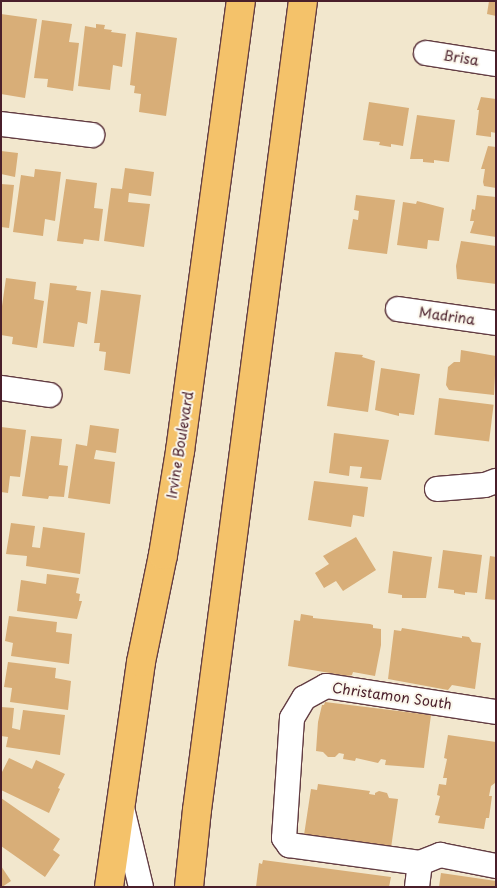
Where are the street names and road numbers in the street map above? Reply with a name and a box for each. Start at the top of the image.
street label: Brisa [442,47,480,69]
street label: Madrina [418,304,476,328]
street label: Irvine Boulevard [163,390,197,500]
street label: Christamon South [331,679,453,713]

